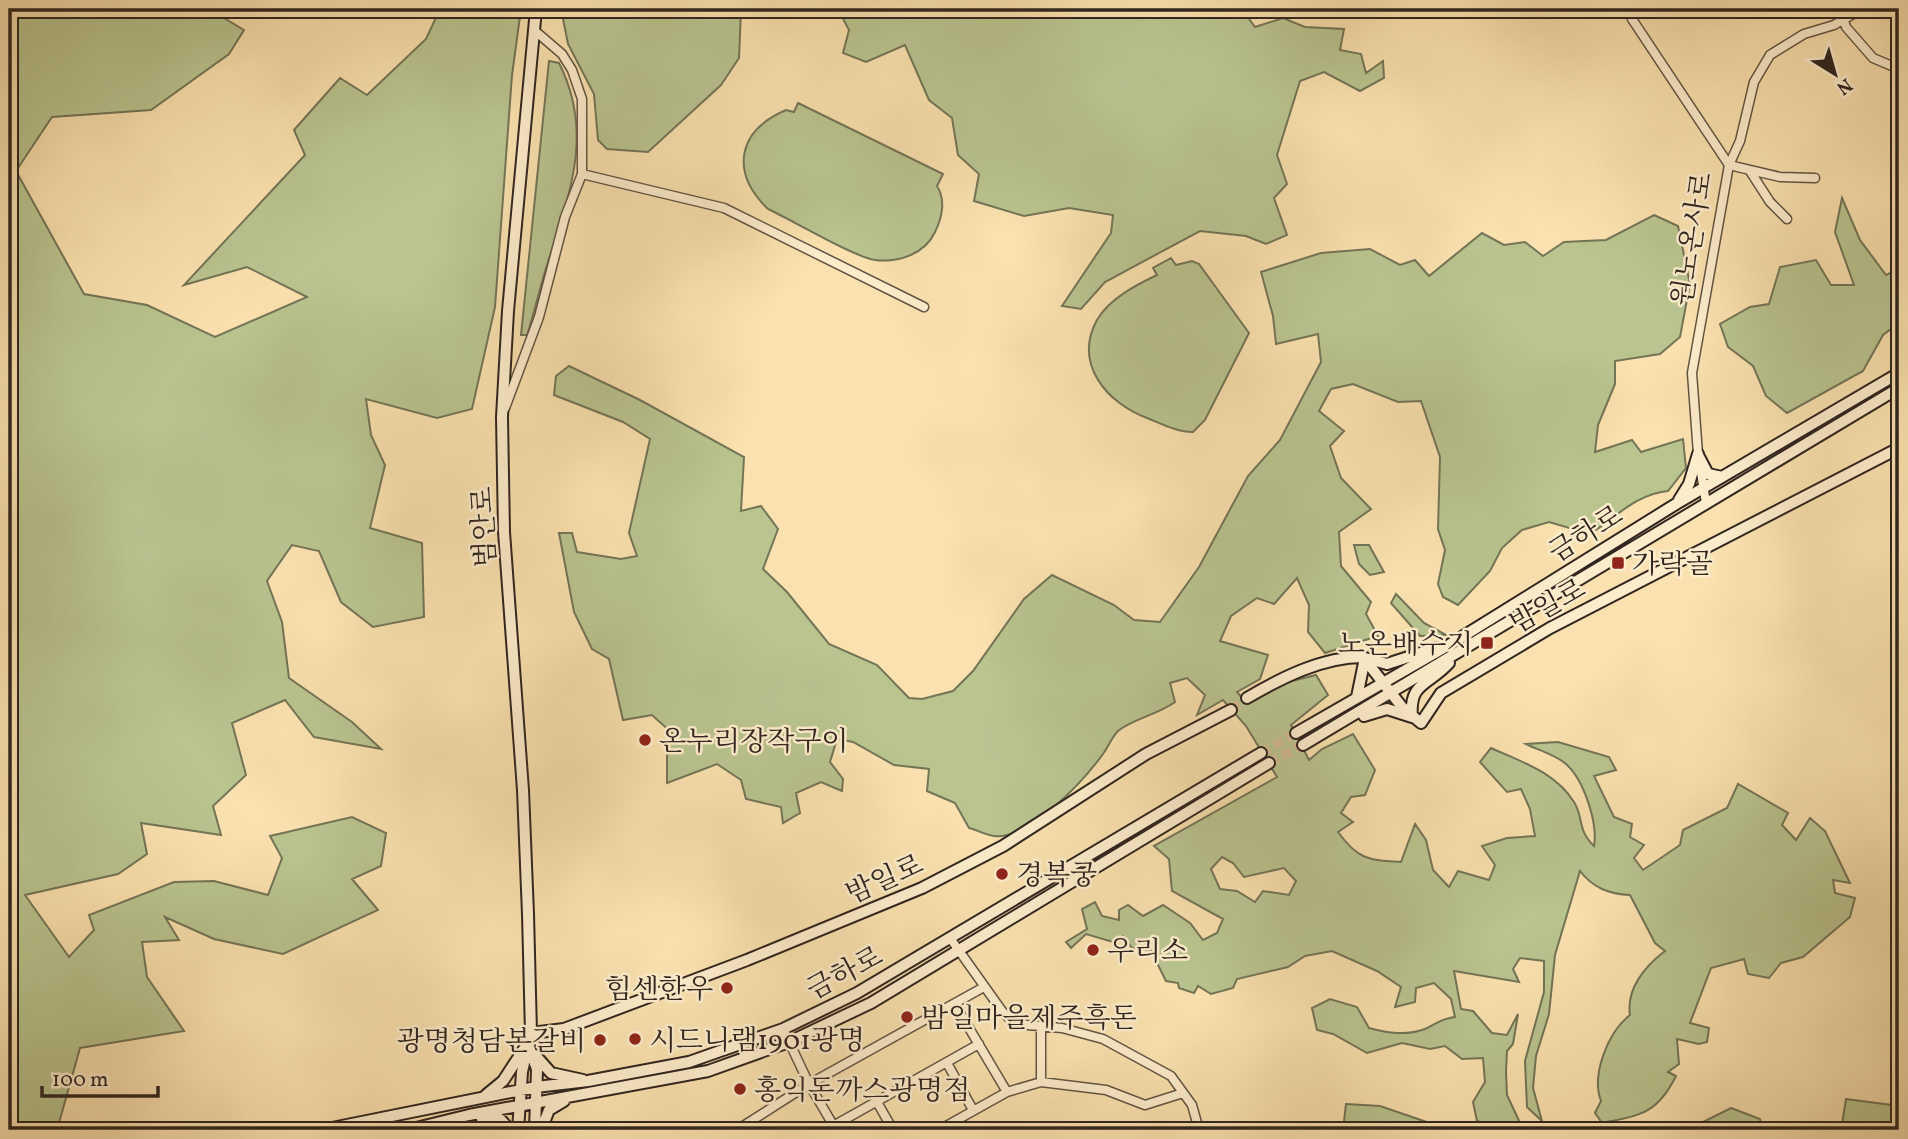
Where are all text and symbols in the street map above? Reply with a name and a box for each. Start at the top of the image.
north arrow [1800,38,1870,108]
text: N [1831,71,1857,101]
street label: 원노온사로 [1664,170,1723,309]
street label: 범안로 [464,485,507,568]
street label: 금하로 [1542,497,1631,573]
place label: 가락골 [1632,546,1713,585]
marker: 가락골 [1610,555,1626,571]
street label: 밤일로 [1503,570,1593,644]
place label: 노온배수지 [1338,626,1473,665]
marker: 노온배수지 [1479,635,1495,651]
place label: 온누리장작구이 [659,723,848,762]
marker: 온누리장작구이 [637,732,653,748]
street label: 밤일로 [840,846,930,915]
place label: 경복궁 [1016,857,1097,896]
marker: 경복궁 [994,866,1010,882]
place label: 우리소 [1107,933,1188,972]
street label: 금하로 [800,938,890,1010]
marker: 우리소 [1085,942,1101,958]
place label: 힘센한우 [605,971,713,1010]
marker: 힘센한우 [719,980,735,996]
place label: 밤일마을제주흑돈 [921,1000,1137,1039]
marker: 밤일마을제주흑돈 [899,1009,915,1025]
place label: 시드니램1901광명 [649,1022,865,1061]
place label: 광명청담본갈비 [397,1023,586,1062]
marker: 시드니램1901광명 [627,1031,643,1047]
marker: 광명청담본갈비 [592,1032,608,1048]
scale bar [42,1055,158,1099]
text: 100 m [52,1066,109,1095]
place label: 홍익돈까스광명점 [754,1072,970,1111]
marker: 홍익돈까스광명점 [732,1081,748,1097]

